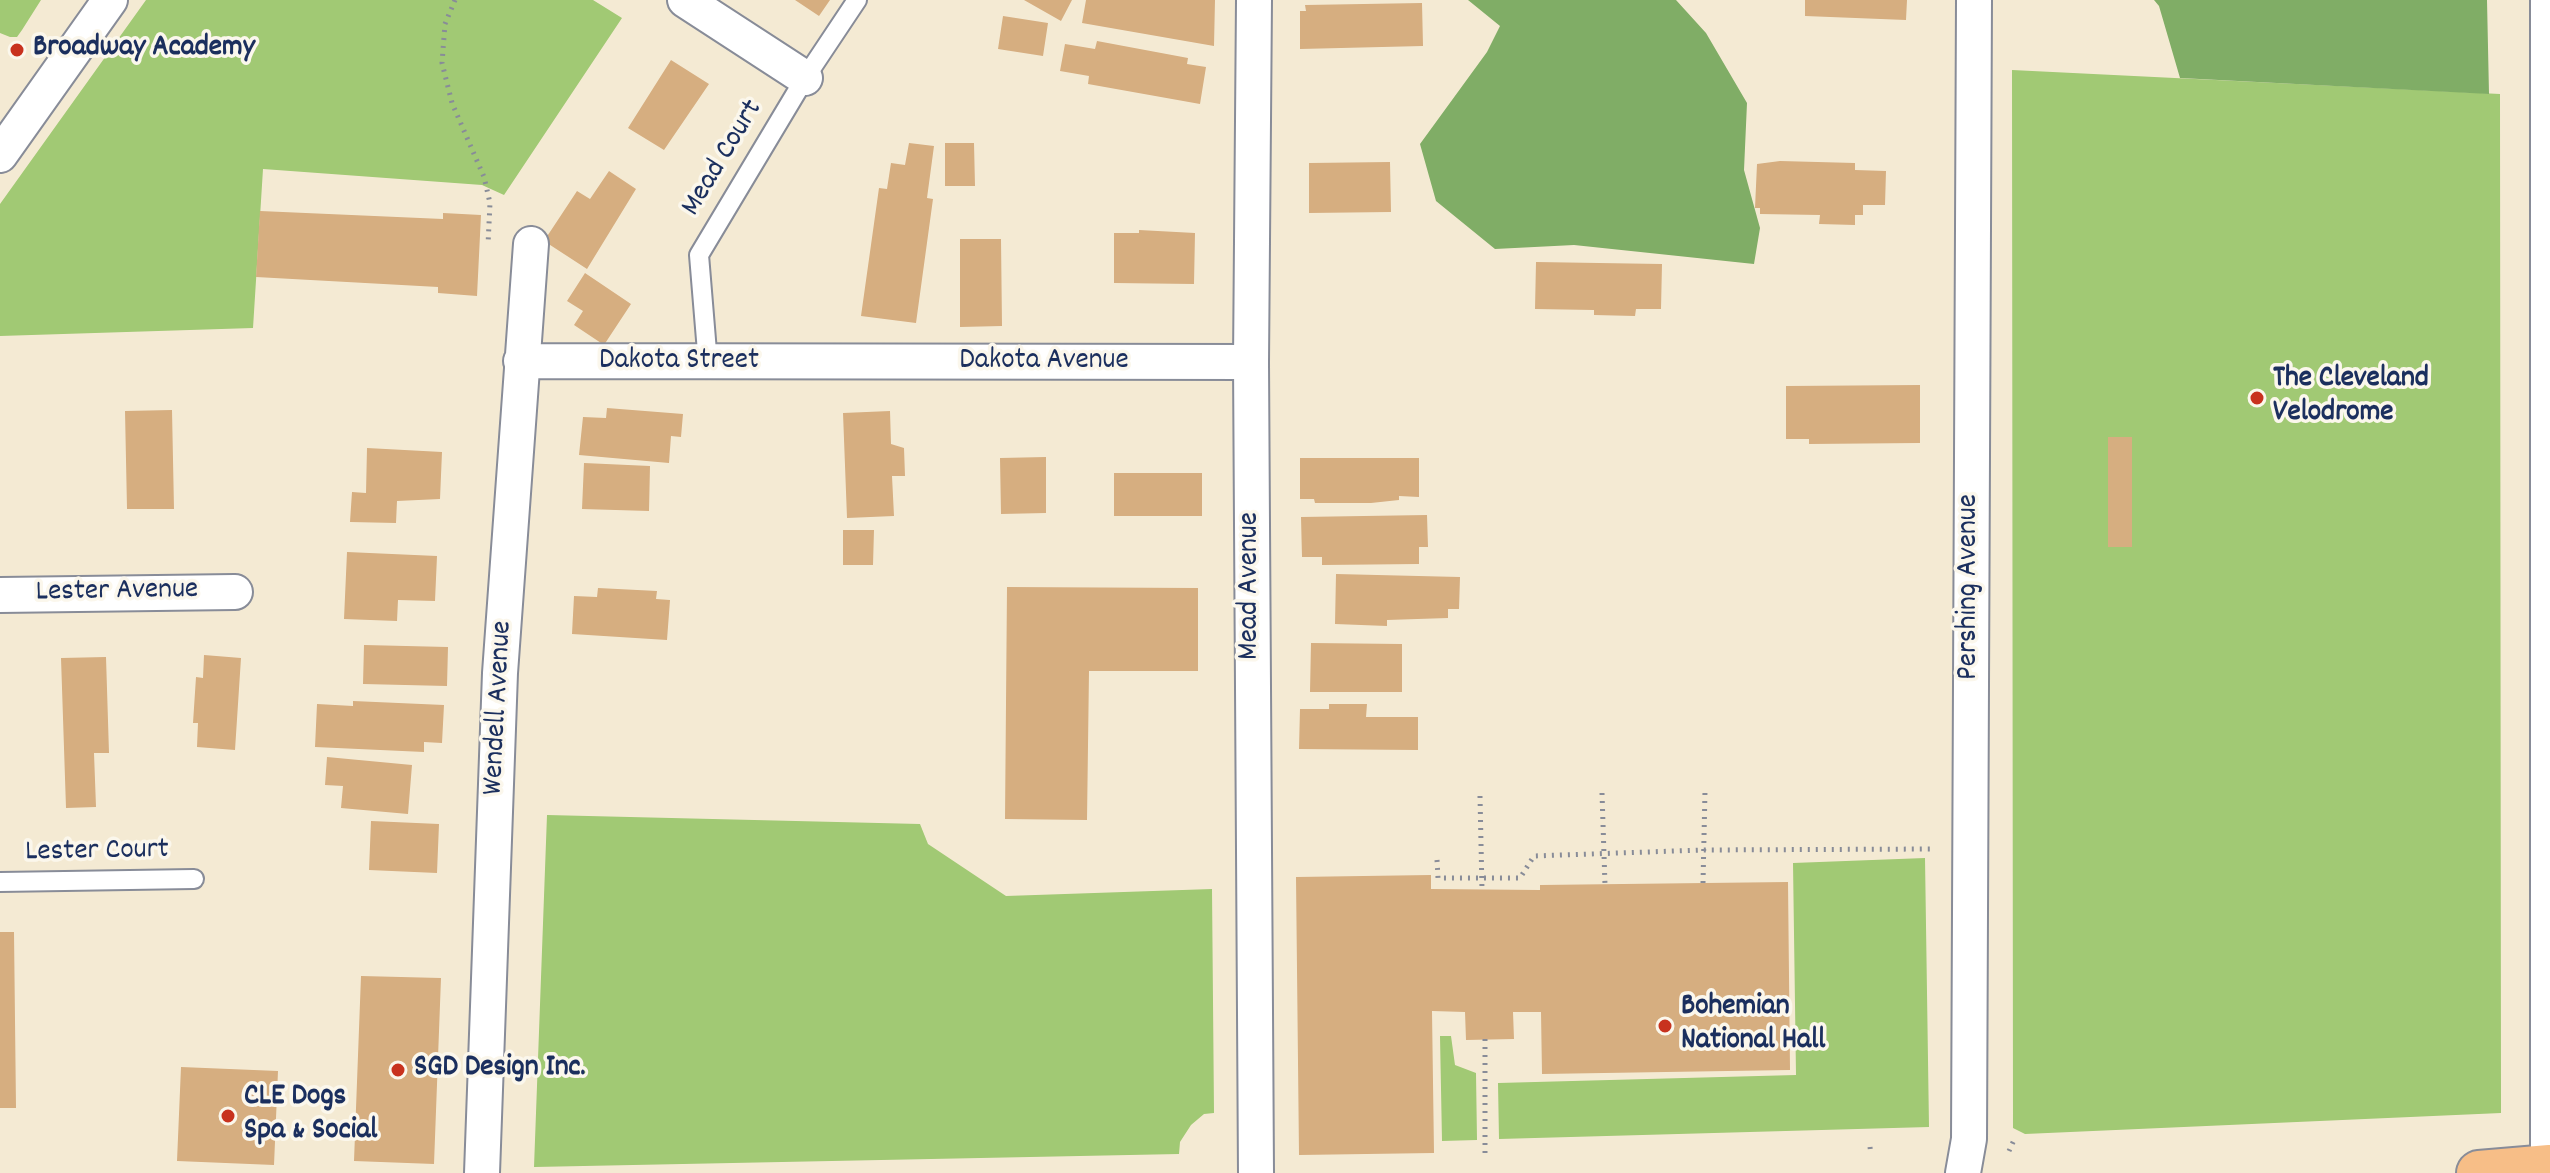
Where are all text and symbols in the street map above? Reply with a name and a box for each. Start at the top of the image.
place label: Broadway Academy [33,32,255,68]
marker: Broadway Academy [8,41,26,59]
street label: Mead Court [675,94,773,224]
street label: Dakota Street [599,345,759,381]
street label: Dakota Avenue [959,345,1129,381]
place label: The Cleveland Velodrome [2273,363,2429,434]
marker: The Cleveland Velodrome [2248,389,2266,407]
street label: Pershing Avenue [1953,494,1989,680]
street label: Mead Avenue [1234,512,1270,660]
street label: Lester Avenue [35,574,199,612]
street label: Wendell Avenue [477,620,523,796]
street label: Lester Court [25,834,169,872]
place label: Bohemian National Hall [1681,991,1825,1062]
marker: Bohemian National Hall [1656,1017,1674,1035]
place label: SGD Design Inc. [414,1052,586,1088]
marker: SGD Design Inc. [389,1061,407,1079]
place label: CLE Dogs Spa & Social [244,1081,377,1152]
marker: CLE Dogs Spa & Social [219,1107,237,1125]

